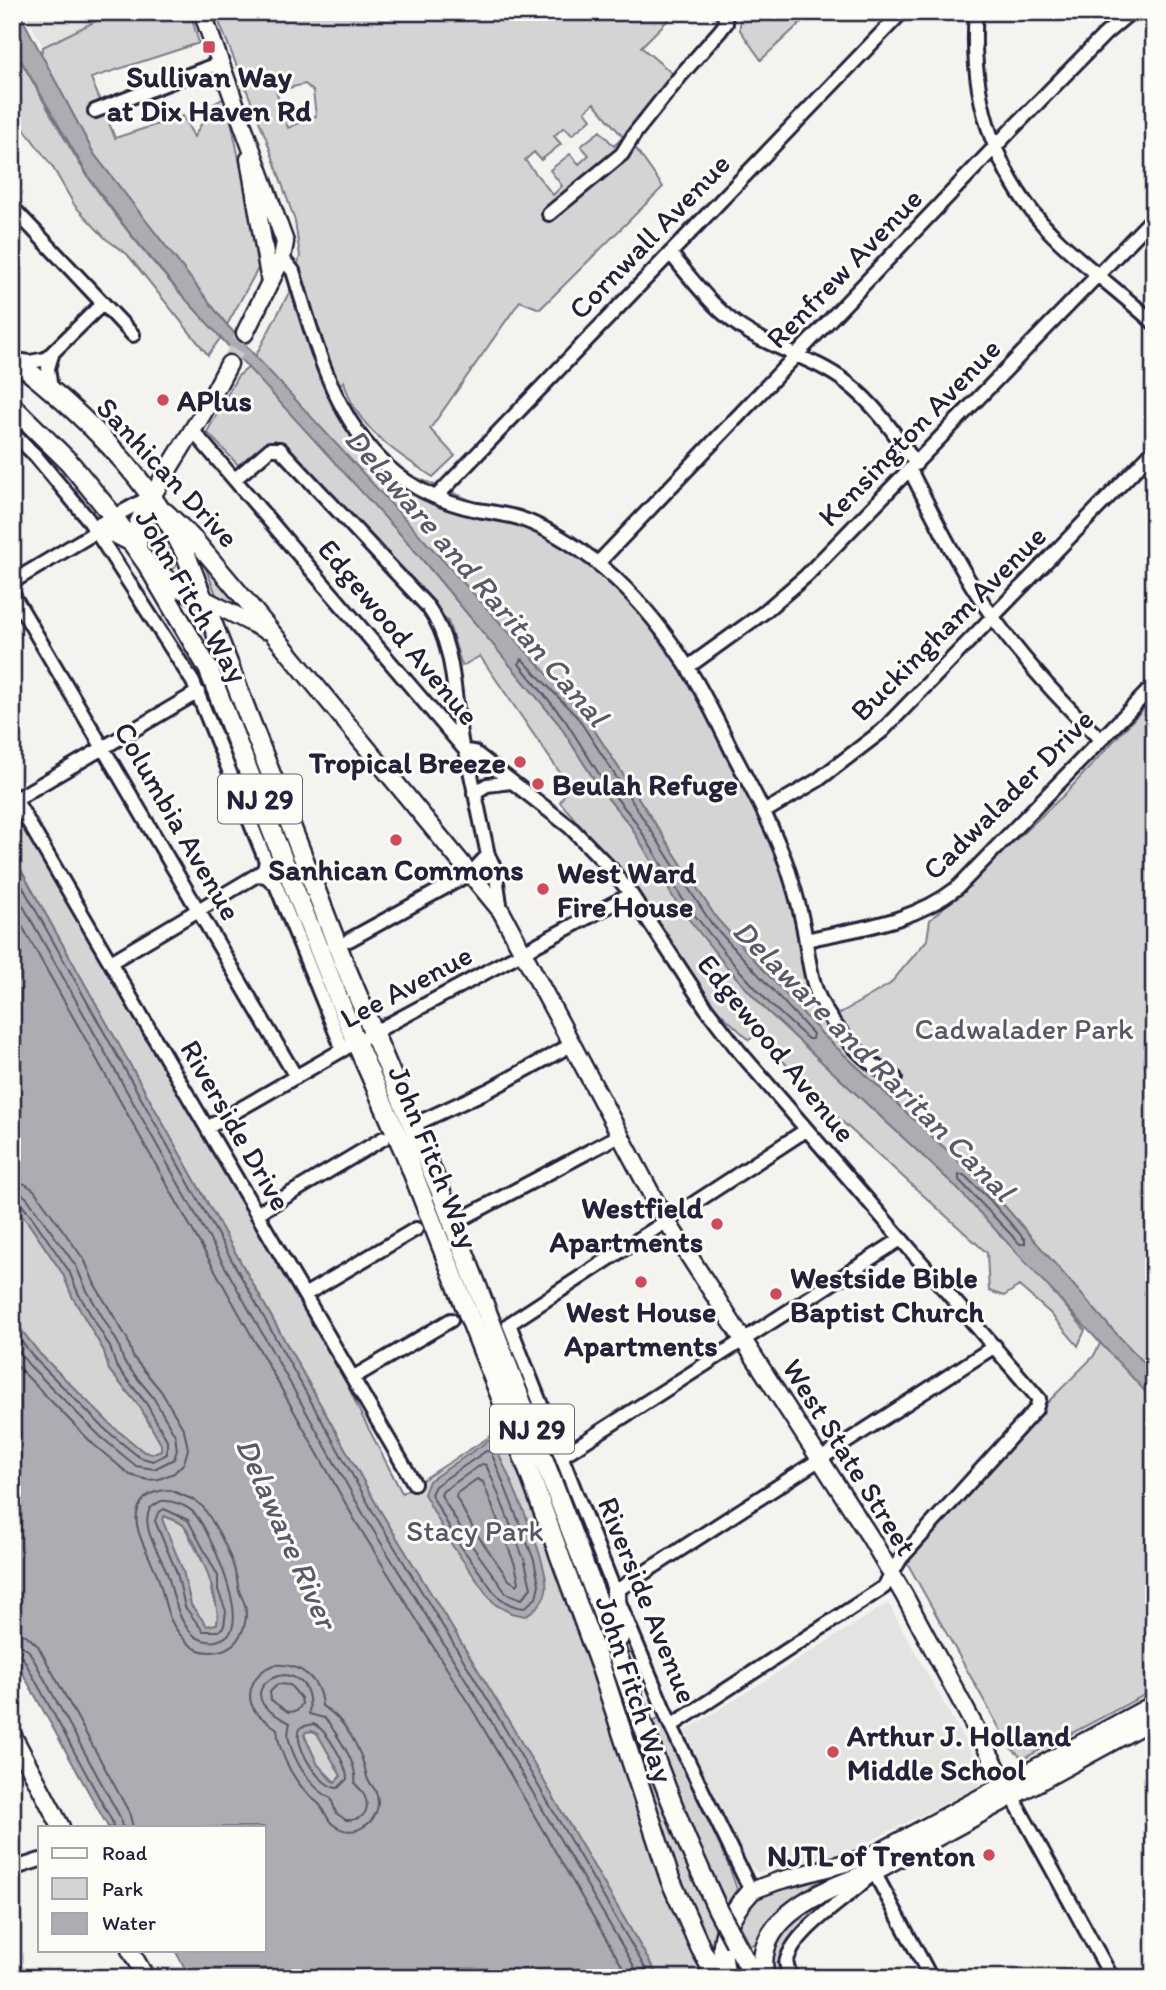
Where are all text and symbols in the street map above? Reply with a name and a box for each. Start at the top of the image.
marker: Sullivan Way at Dix Haven Rd [201,39,217,55]
place label: Sullivan Way at Dix Haven Rd [107,58,312,129]
street label: Cornwall Avenue [560,145,738,327]
street label: Renfrew Avenue [758,180,930,356]
street label: Kensington Avenue [810,330,1008,534]
place label: APlus [176,382,252,419]
street label: Sanhican Drive [89,389,247,555]
marker: APlus [155,392,171,408]
water label: Delaware and Raritan Canal [337,420,618,735]
street label: John Fitch Way [127,503,257,689]
street label: Buckingham Avenue [842,517,1054,729]
street label: Edgewood Avenue [310,531,488,733]
street label: Cadwalader Drive [915,701,1101,887]
street label: Columbia Avenue [106,715,250,927]
place label: Tropical Breeze [308,744,506,781]
marker: Tropical Breeze [512,754,528,770]
place label: Beulah Refuge [552,766,738,803]
road number: NJ 29 [218,774,302,824]
marker: Beulah Refuge [530,776,546,792]
marker: Sanhican Commons [388,832,404,848]
place label: Sanhican Commons [268,851,524,888]
place label: West Ward Fire House [557,854,697,925]
marker: West Ward Fire House [535,881,551,897]
water label: Delaware and Raritan Canal [725,911,1024,1210]
street label: Lee Avenue [334,936,478,1036]
street label: Edgewood Avenue [690,946,864,1150]
park label: Cadwalader Park [915,1010,1134,1047]
street label: Riverside Drive [172,1033,300,1217]
street label: John Fitch Way [380,1060,488,1254]
place label: Westfield Apartments [549,1189,703,1260]
marker: Westfield Apartments [709,1216,725,1232]
place label: Westside Bible Baptist Church [790,1259,985,1330]
marker: West House Apartments [633,1274,649,1290]
marker: Westside Bible Baptist Church [768,1286,784,1302]
place label: West House Apartments [563,1293,718,1364]
street label: West State Street [775,1352,925,1562]
road number: NJ 29 [490,1404,574,1454]
water label: Delaware River [228,1432,347,1637]
street label: Riverside Avenue [590,1491,706,1709]
park label: Stacy Park [406,1512,544,1549]
street label: John Fitch Way [587,1591,683,1787]
place label: Arthur J. Holland Middle School [846,1717,1071,1788]
marker: Arthur J. Holland Middle School [825,1744,841,1760]
legend [38,1826,266,1952]
place label: NJTL of Trenton [767,1837,976,1874]
text: Road [102,1840,148,1865]
marker: NJTL of Trenton [981,1847,997,1863]
text: Park [102,1876,144,1901]
text: Water [102,1910,156,1935]

